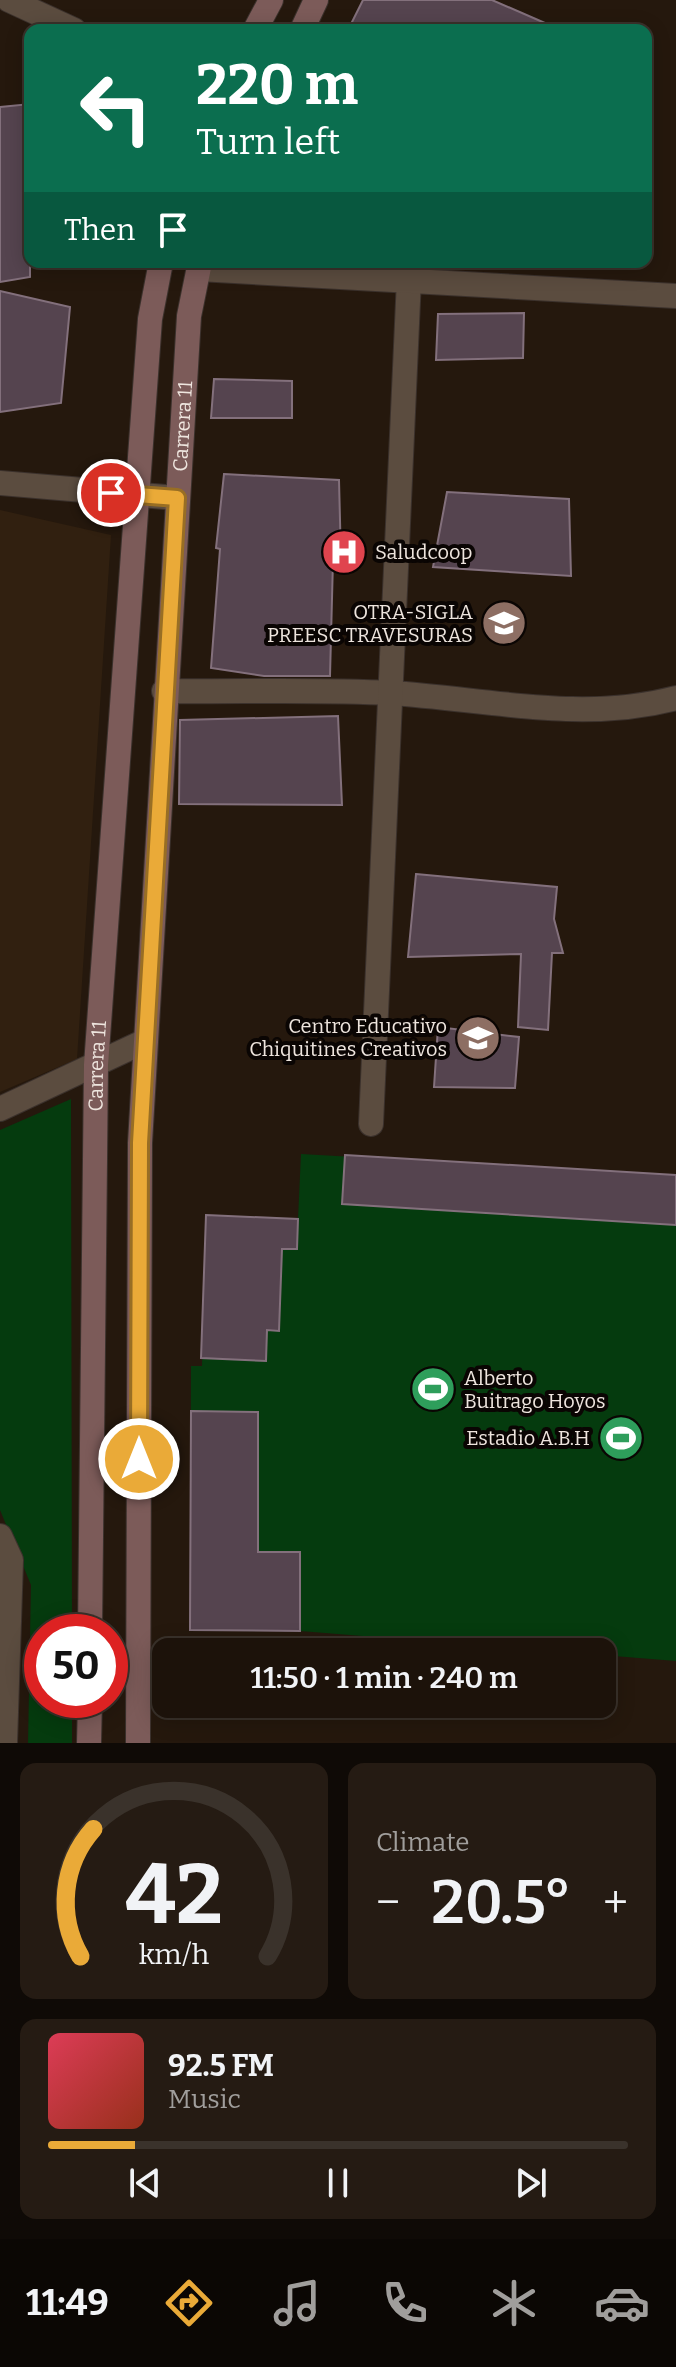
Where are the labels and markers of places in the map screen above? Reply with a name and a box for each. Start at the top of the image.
pin [77,459,145,527]
hospital icon: Saludcoop [320,528,368,576]
place label: Saludcoop [375,540,472,564]
school or university icon: OTRA-SIGLA PREESC TRAVESURAS [480,599,528,647]
place label: OTRA-SIGLA PREESC TRAVESURAS [267,600,474,647]
place label: Centro Educativo Chiquitines Creativos [249,1014,447,1061]
school or university icon: Centro Educativo Chiquitines Creativos [454,1014,502,1062]
sports icon: Alberto Buitrago Hoyos [409,1365,457,1413]
place label: Alberto Buitrago Hoyos [464,1366,606,1413]
sports icon: Estadio A.B.H [597,1414,645,1462]
place label: Estadio A.B.H [466,1426,590,1450]

